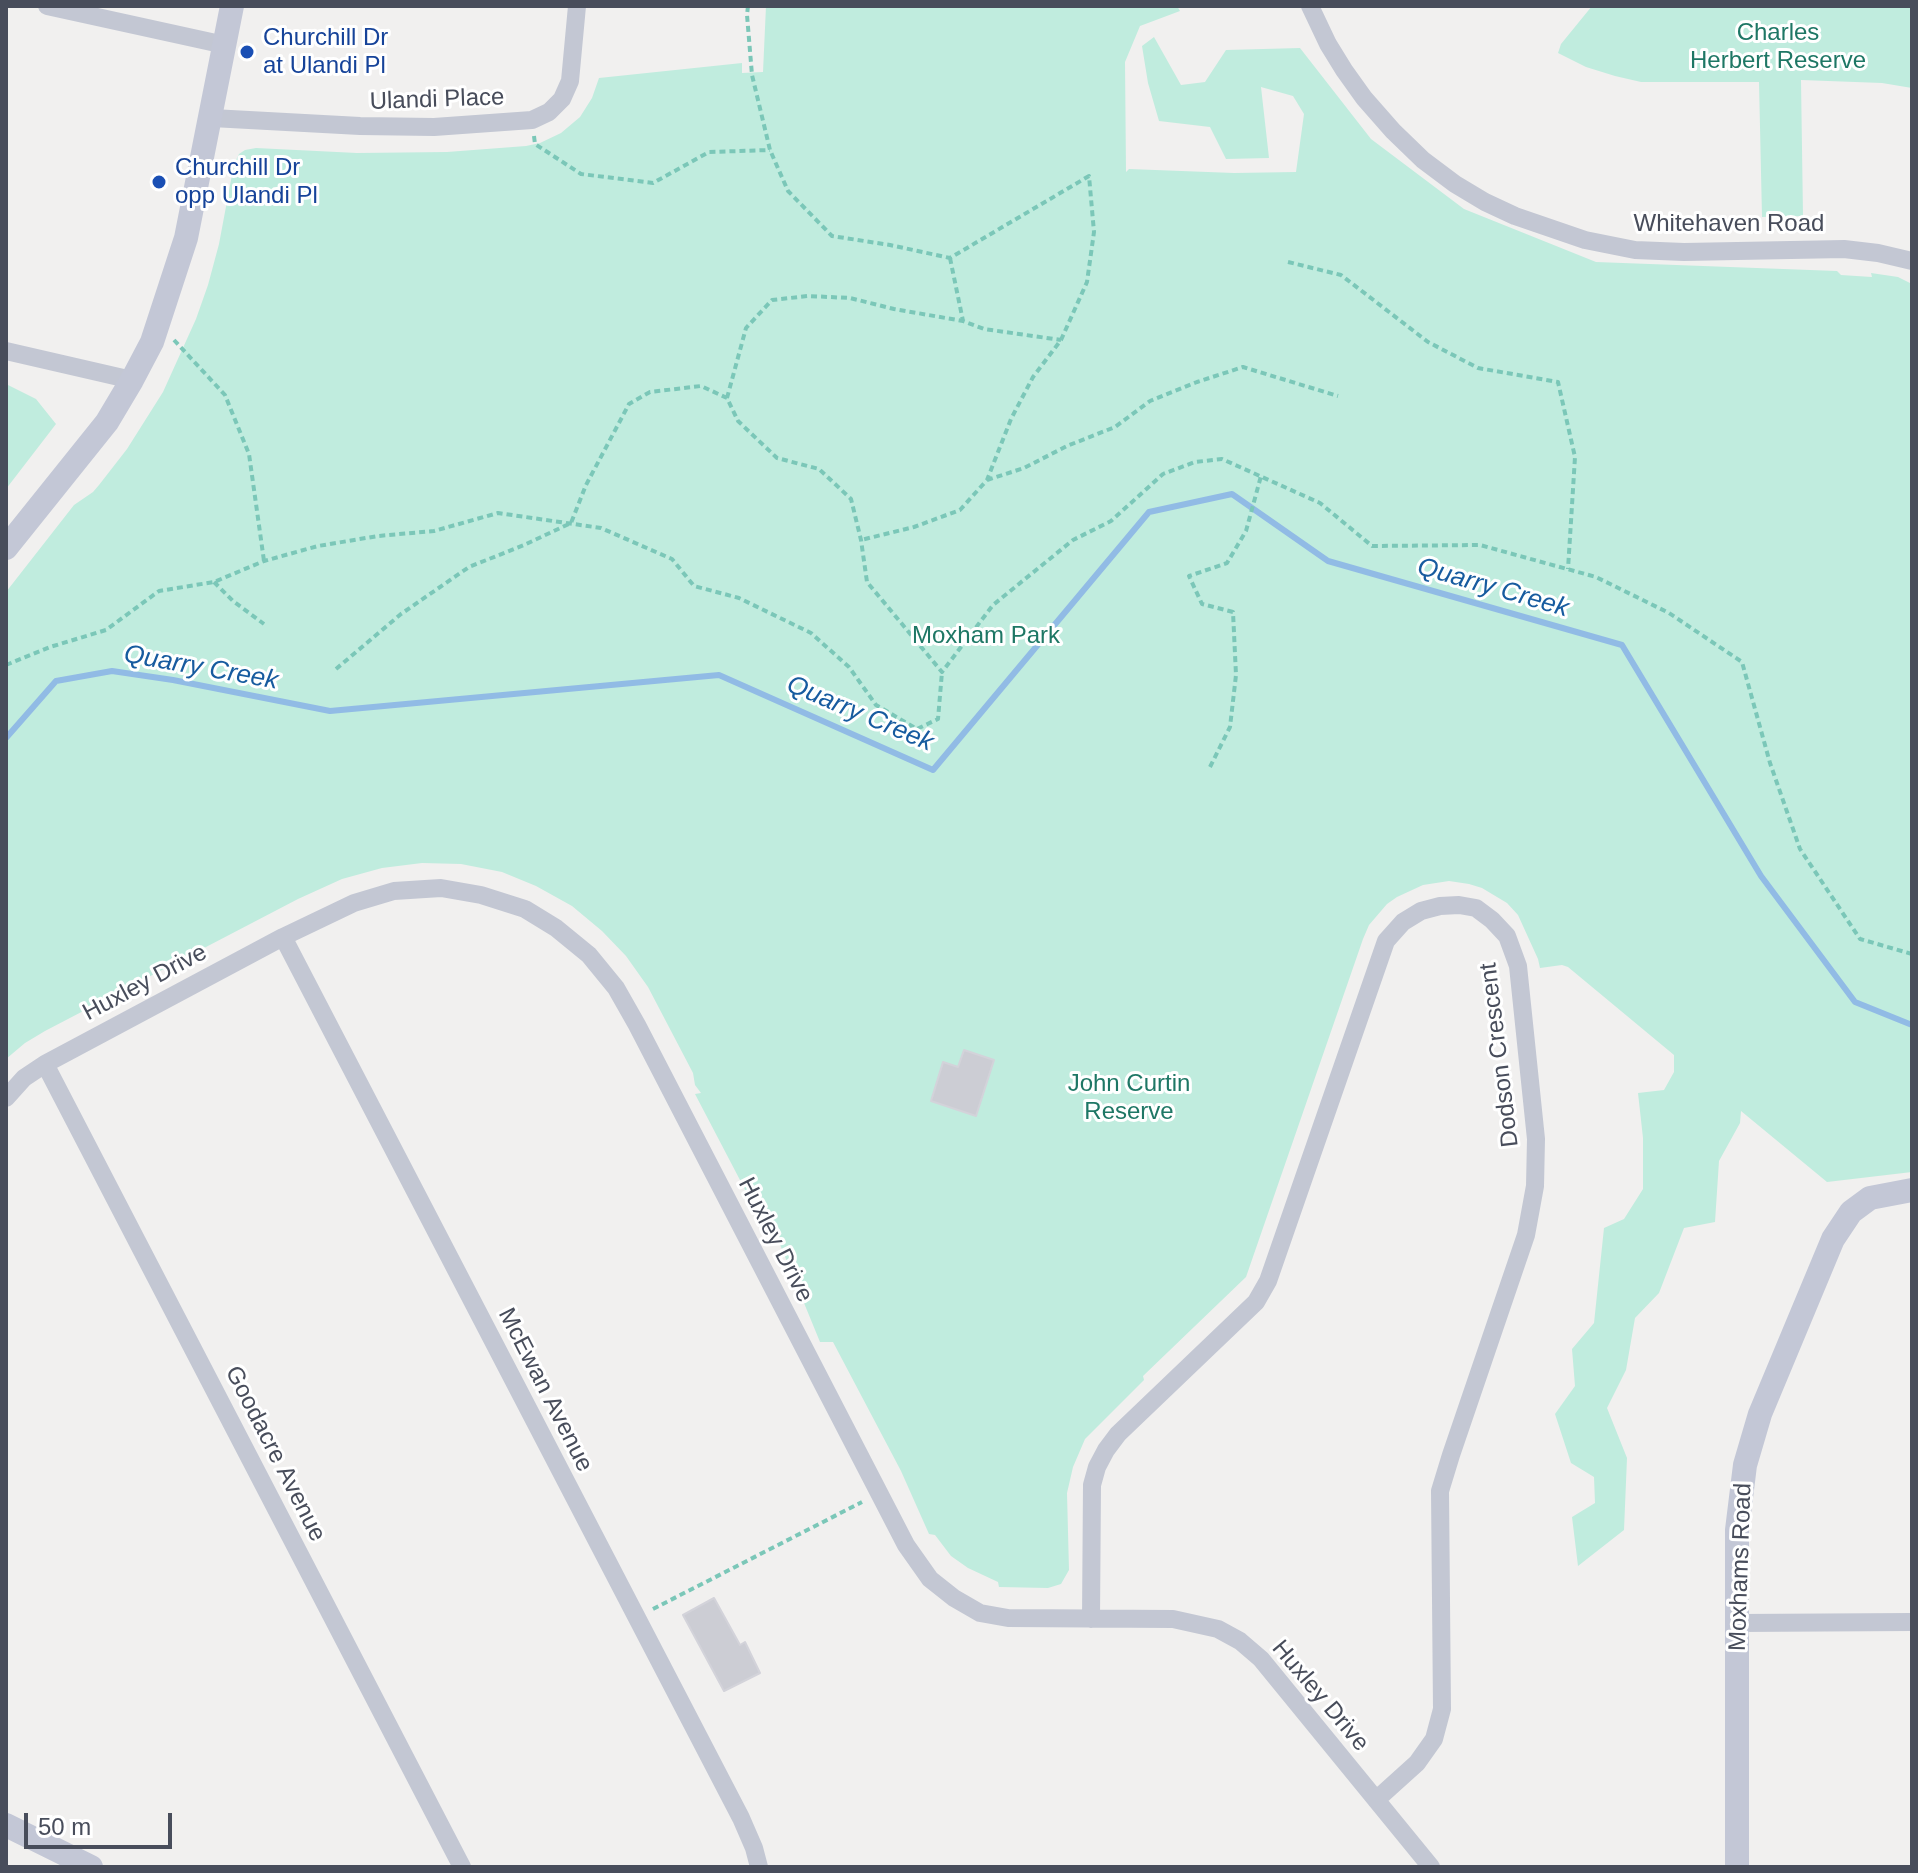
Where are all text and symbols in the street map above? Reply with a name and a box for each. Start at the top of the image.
park label: Charles Herbert Reserve [1690,19,1866,75]
place label: Churchill Dr at Ulandi Pl [263,24,388,80]
marker: Churchill Dr at Ulandi Pl [238,43,256,61]
street label: Ulandi Place [369,83,505,117]
place label: Churchill Dr opp Ulandi Pl [175,154,318,210]
marker: Churchill Dr opp Ulandi Pl [150,173,168,191]
street label: Whitehaven Road [1634,210,1824,238]
water label: Quarry Creek [1414,551,1572,625]
park label: Moxham Park [912,622,1060,650]
water label: Quarry Creek [121,639,281,697]
water label: Quarry Creek [782,669,938,759]
street label: Huxley Drive [78,938,212,1028]
street label: Dodson Crescent [1474,961,1526,1149]
park label: John Curtin Reserve [1068,1070,1190,1126]
street label: Huxley Drive [731,1173,819,1307]
street label: McEwan Avenue [491,1303,599,1477]
street label: Goodacre Avenue [218,1361,332,1547]
street label: Moxhams Road [1724,1483,1758,1651]
street label: Huxley Drive [1265,1635,1375,1757]
scale bar [28,1797,176,1847]
text: 50 m [38,1813,91,1840]

